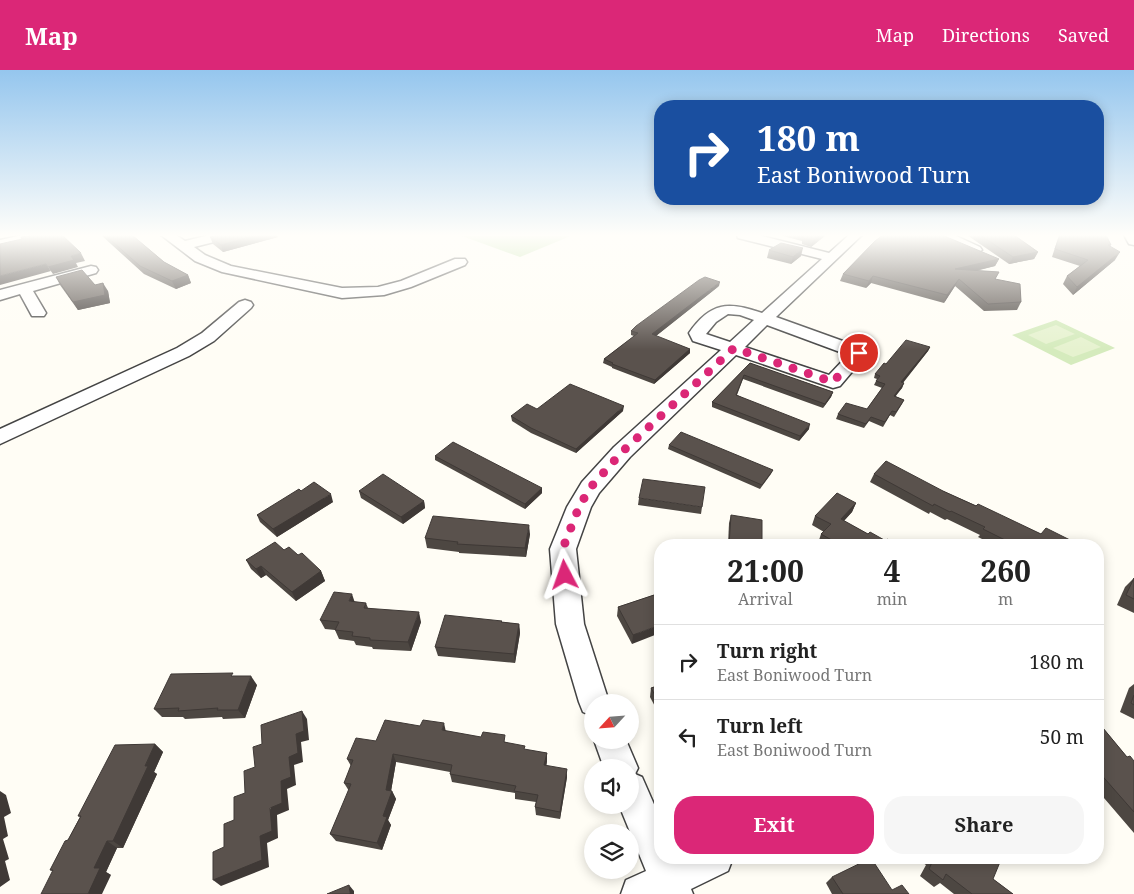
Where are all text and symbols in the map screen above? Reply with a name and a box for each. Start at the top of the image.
text: Map [25,19,78,52]
text: Map [876,23,914,47]
text: Directions [942,23,1030,47]
text: Saved [1058,23,1109,47]
text: 180 m [757,114,860,161]
icon: right [674,120,739,185]
text: East Boniwood Turn [757,159,970,189]
pin [838,332,880,374]
icon: arrive [845,339,873,367]
position arrow [538,548,590,600]
text: 21:00 [727,550,804,591]
text: 4 [884,550,900,591]
text: 260 [980,550,1031,591]
text: Arrival [738,588,793,610]
text: min [877,588,907,610]
text: m [998,588,1013,610]
text: Turn right [717,638,817,664]
icon: right [674,648,702,676]
text: 180 m [1029,649,1084,675]
text: East Boniwood Turn [717,664,872,686]
north arrow [584,694,639,749]
map controls [584,694,639,879]
text: Turn left [717,713,803,739]
icon: left [674,723,702,751]
text: 50 m [1040,724,1084,750]
text: East Boniwood Turn [717,739,872,761]
button: sound [584,759,639,814]
button: Exit [674,796,874,854]
button: Share [884,796,1084,854]
button: layers [584,824,639,879]

